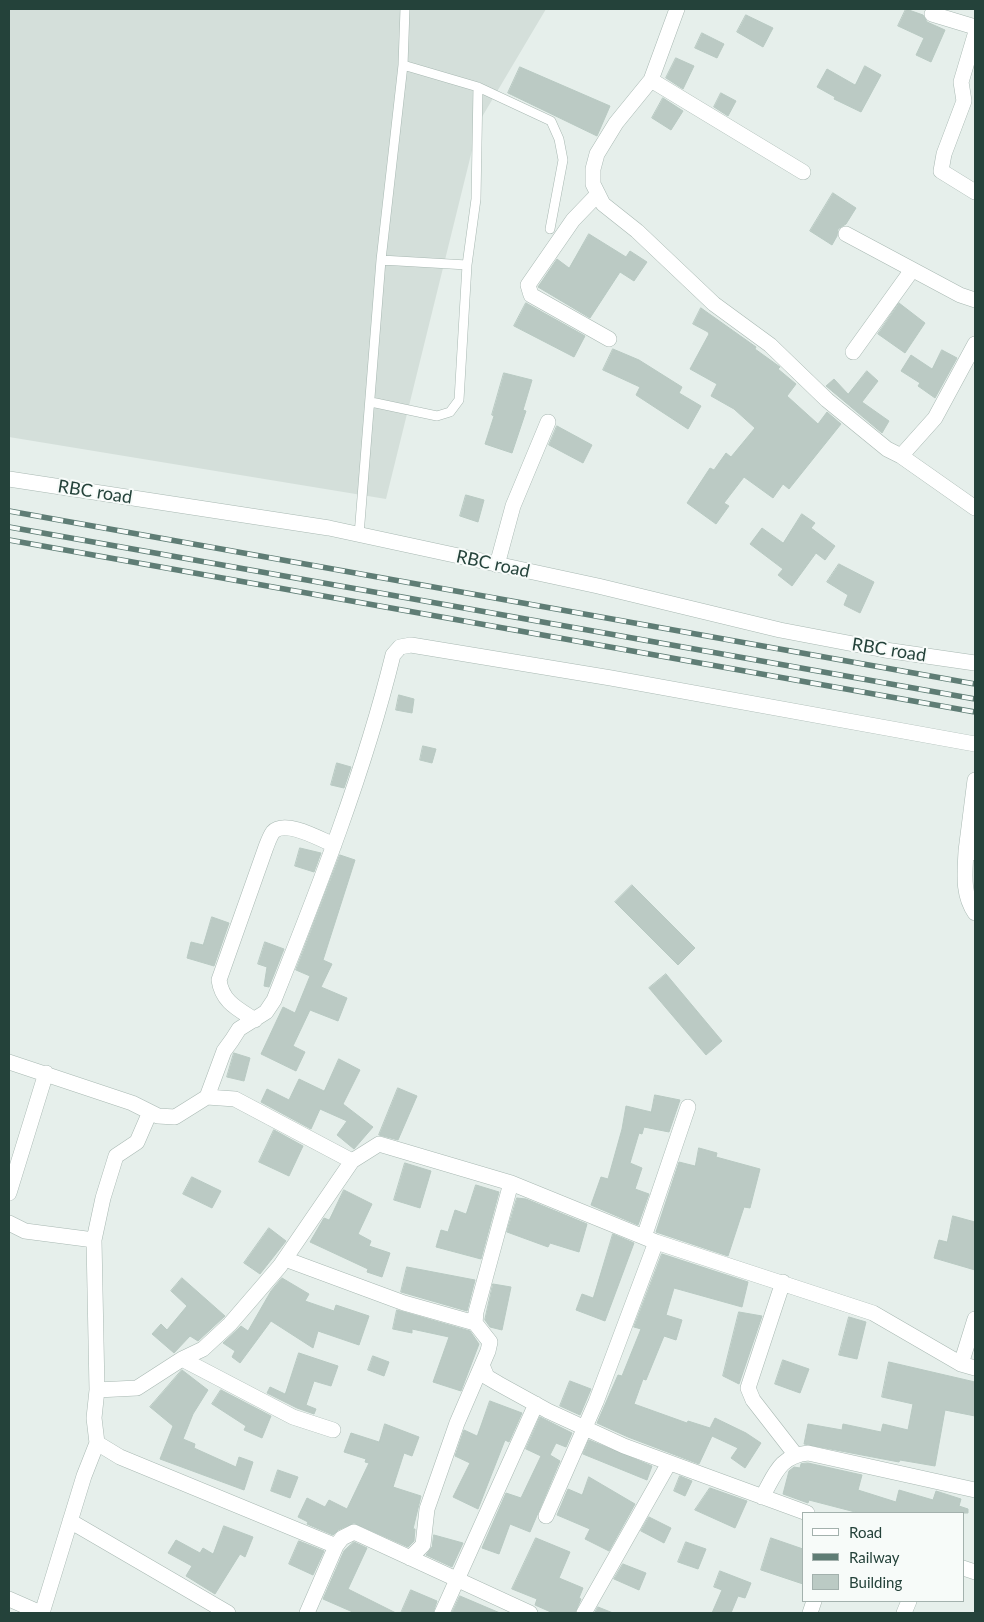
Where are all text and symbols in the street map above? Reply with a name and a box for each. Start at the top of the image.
street label: RBC road [56,475,134,509]
street label: RBC road [454,546,532,582]
street label: RBC road [850,633,928,667]
legend [802,1512,964,1602]
text: Road [849,1523,882,1541]
text: Railway [849,1548,900,1566]
text: Building [849,1573,902,1591]

